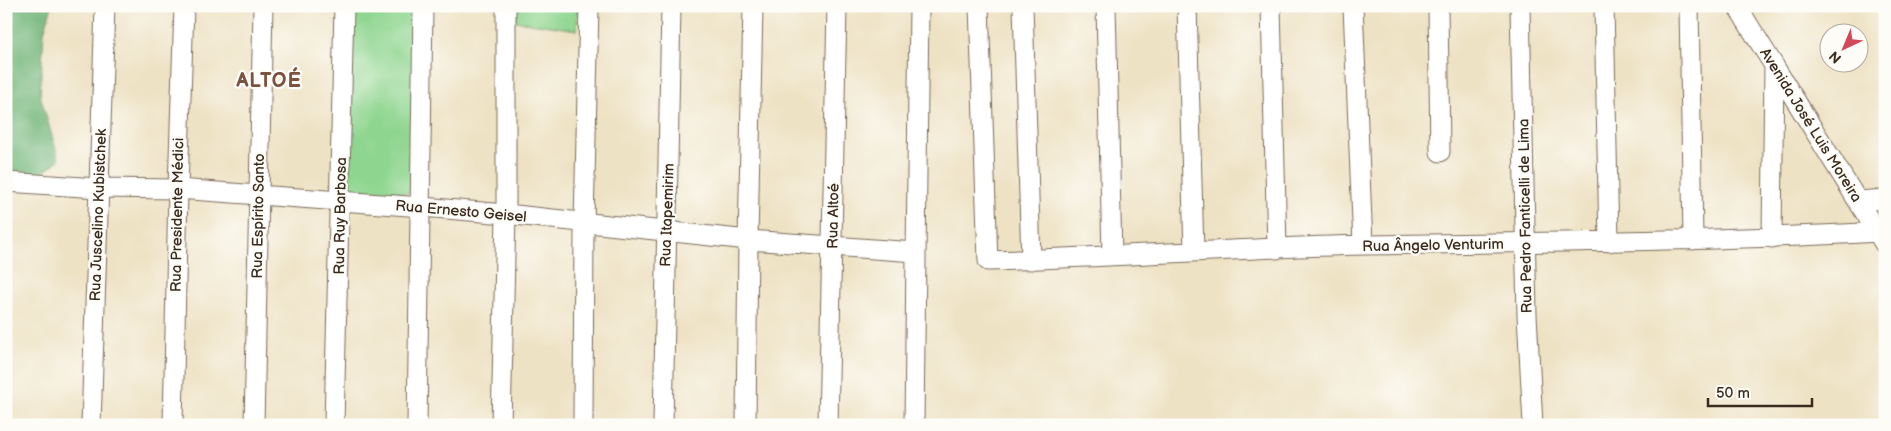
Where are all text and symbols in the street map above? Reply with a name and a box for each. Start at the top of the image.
north arrow [1818,22,1868,72]
street label: Avenida José Luis Moreira [1755,45,1866,206]
text: N [1826,47,1845,67]
district label: ALTOÉ [235,67,302,93]
street label: Rua Pedro Fanticelli de Lima [1514,118,1537,314]
street label: Rua Juscelino Kubistchek [86,128,111,302]
street label: Rua Presidente Médici [167,138,188,292]
street label: Rua Espírito Santo [248,153,269,279]
street label: Rua Ruy Barbosa [330,157,351,275]
street label: Rua Itapemirim [656,163,679,267]
street label: Rua Altoé [823,183,844,249]
street label: Rua Ernesto Geisel [395,196,527,227]
street label: Rua Ângelo Venturim [1362,235,1504,256]
scale bar [1708,376,1812,408]
text: 50 m [1716,384,1750,403]

